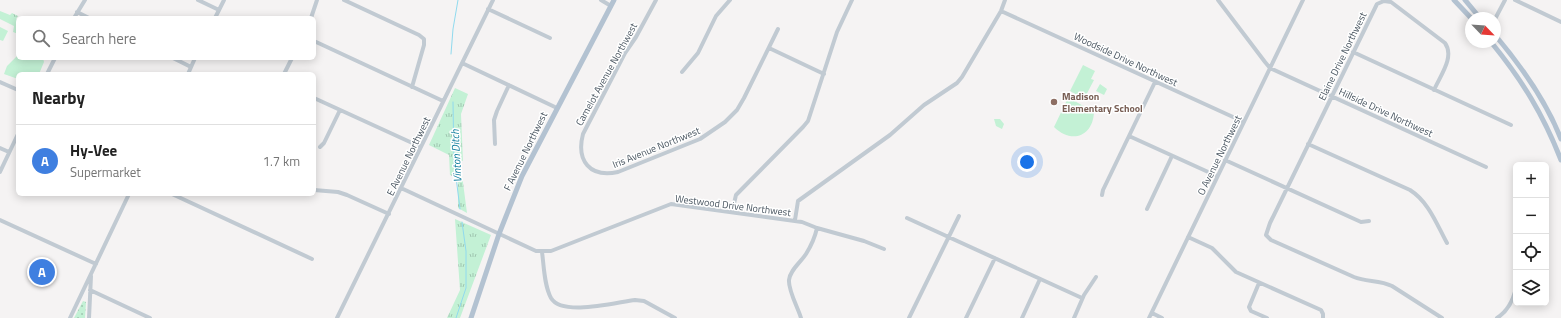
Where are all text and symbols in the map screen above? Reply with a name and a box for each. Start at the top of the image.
street label: Elaine Drive Northwest [1314,9,1371,103]
north arrow [1465,12,1501,48]
search box [16,16,316,60]
street label: Camelot Avenue Northwest [572,20,641,128]
icon: search [30,27,52,49]
text: Search here [62,27,136,50]
street label: Woodside Drive Northwest [1071,29,1181,90]
street label: Hillside Drive Northwest [1336,84,1436,141]
text: Nearby [32,85,85,111]
place label: Madison Elementary School [1062,89,1143,116]
marker: Madison Elementary School [1049,97,1059,107]
street label: F Avenue Northwest [500,109,551,193]
street label: O Avenue Northwest [1194,112,1246,198]
street label: E Avenue Northwest [383,114,434,198]
street label: Iris Avenue Northwest [610,123,703,172]
water label: Vinton Ditch [447,129,465,183]
text: Hy-Vee [70,139,117,162]
text: A [41,151,49,171]
text: 1.7 km [263,151,300,171]
your location [1017,152,1037,172]
text: Supermarket [70,162,141,182]
map controls [1513,162,1549,306]
button: + [1513,162,1549,198]
street label: Westwood Drive Northwest [674,191,792,220]
button: − [1513,198,1549,234]
button: locate [1513,234,1549,270]
pin: A [29,257,55,287]
button: layers [1513,270,1549,306]

